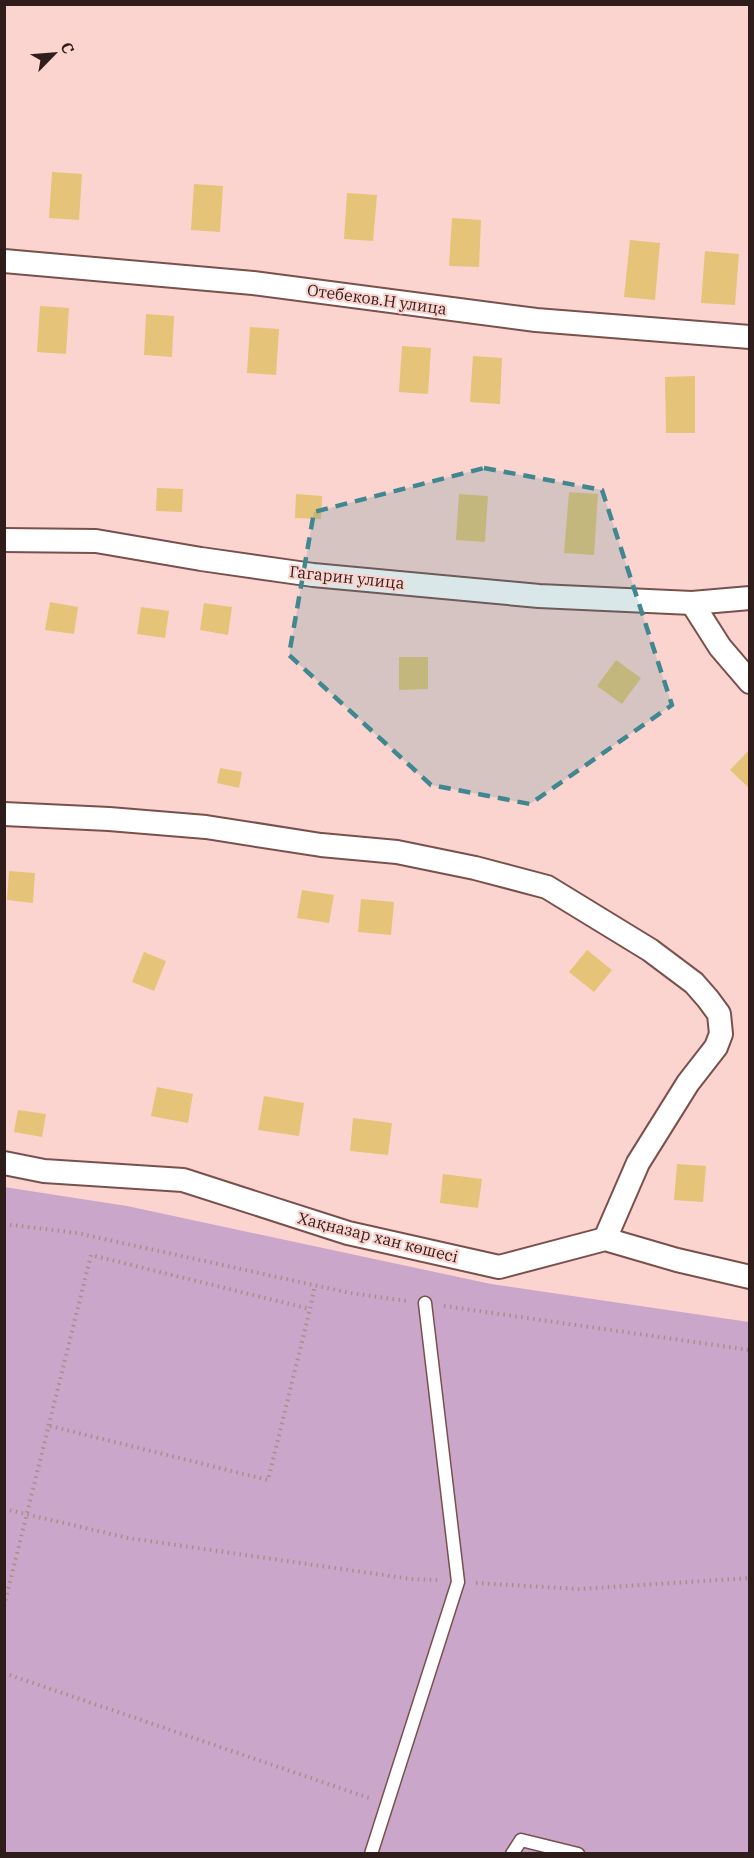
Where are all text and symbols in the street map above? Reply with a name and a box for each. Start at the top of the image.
north arrow [24,24,84,84]
text: С [56,39,79,57]
street label: Отебеков.Н улица [306,279,448,319]
street label: Гагарин улица [288,561,406,593]
street label: Хақназар хан көшесі [296,1207,460,1267]

